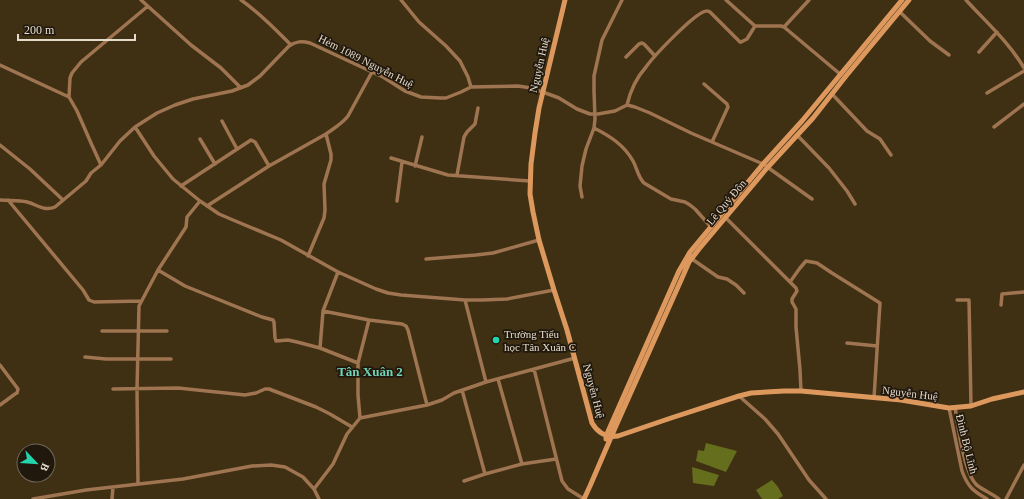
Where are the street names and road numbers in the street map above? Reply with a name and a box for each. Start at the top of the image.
street label: Hẻm 1089 Nguyễn Huệ [317,32,416,90]
street label: Nguyễn Huệ [527,36,551,94]
street label: Lê Quý Đôn [704,177,749,227]
street label: Nguyễn Huệ [581,362,607,420]
street label: Nguyễn Huệ [882,384,939,402]
street label: Đinh Bộ Lĩnh [954,413,980,476]

